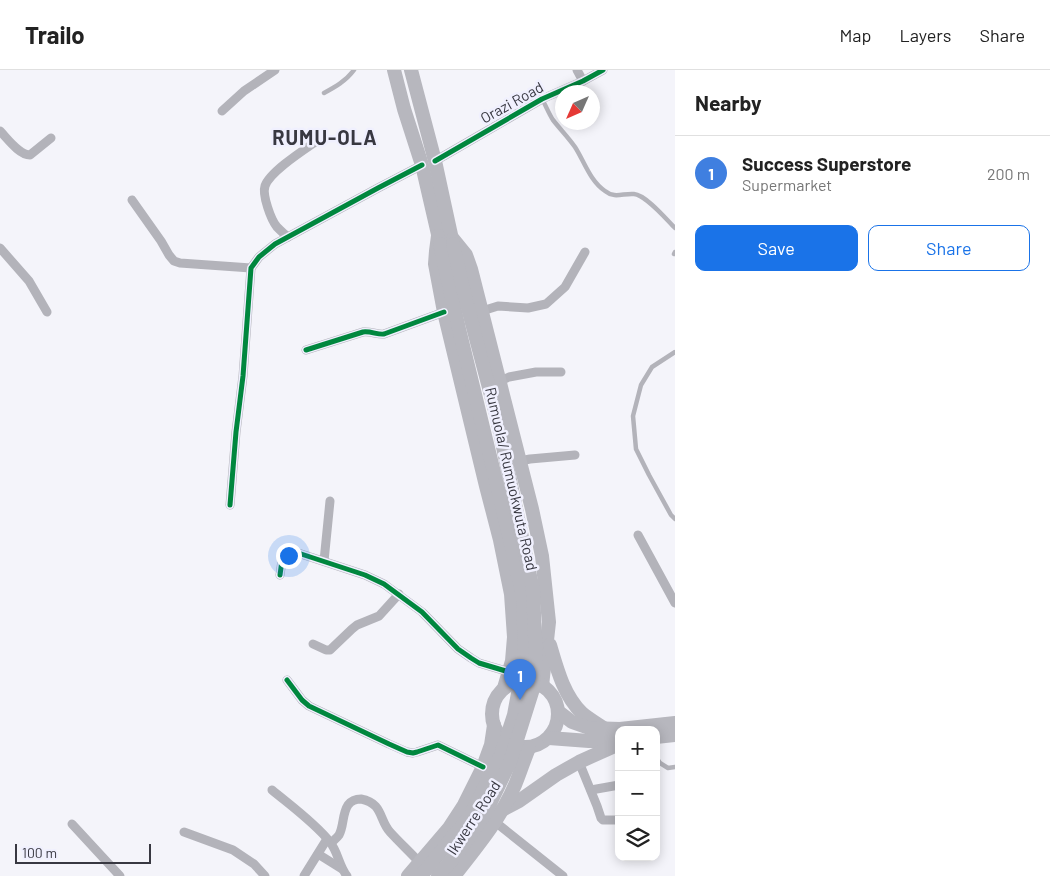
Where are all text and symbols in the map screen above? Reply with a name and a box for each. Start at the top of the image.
text: Trailo [25,20,85,49]
text: Map [839,24,871,46]
text: Layers [899,24,952,46]
text: Share [980,24,1025,46]
street label: Orazi Road [477,78,546,127]
north arrow [555,85,600,130]
text: Nearby [695,90,761,115]
district label: RUMU-OLA [272,125,378,149]
text: Success Superstore [742,152,911,175]
text: 1 [708,164,714,183]
text: 200 m [987,164,1030,183]
text: Supermarket [742,175,832,194]
button: Save [695,225,858,271]
button: Share [868,225,1030,271]
street label: Rumuola/ Rumuokwuta Road [482,385,542,572]
your location [276,543,302,569]
pin: 1 [504,659,536,700]
map controls [615,726,660,861]
button: + [615,726,660,771]
button: − [615,771,660,816]
street label: Ikwerre Road [442,777,504,858]
button: layers [615,816,660,861]
scale bar [15,841,151,864]
text: 100 m [22,844,57,861]

